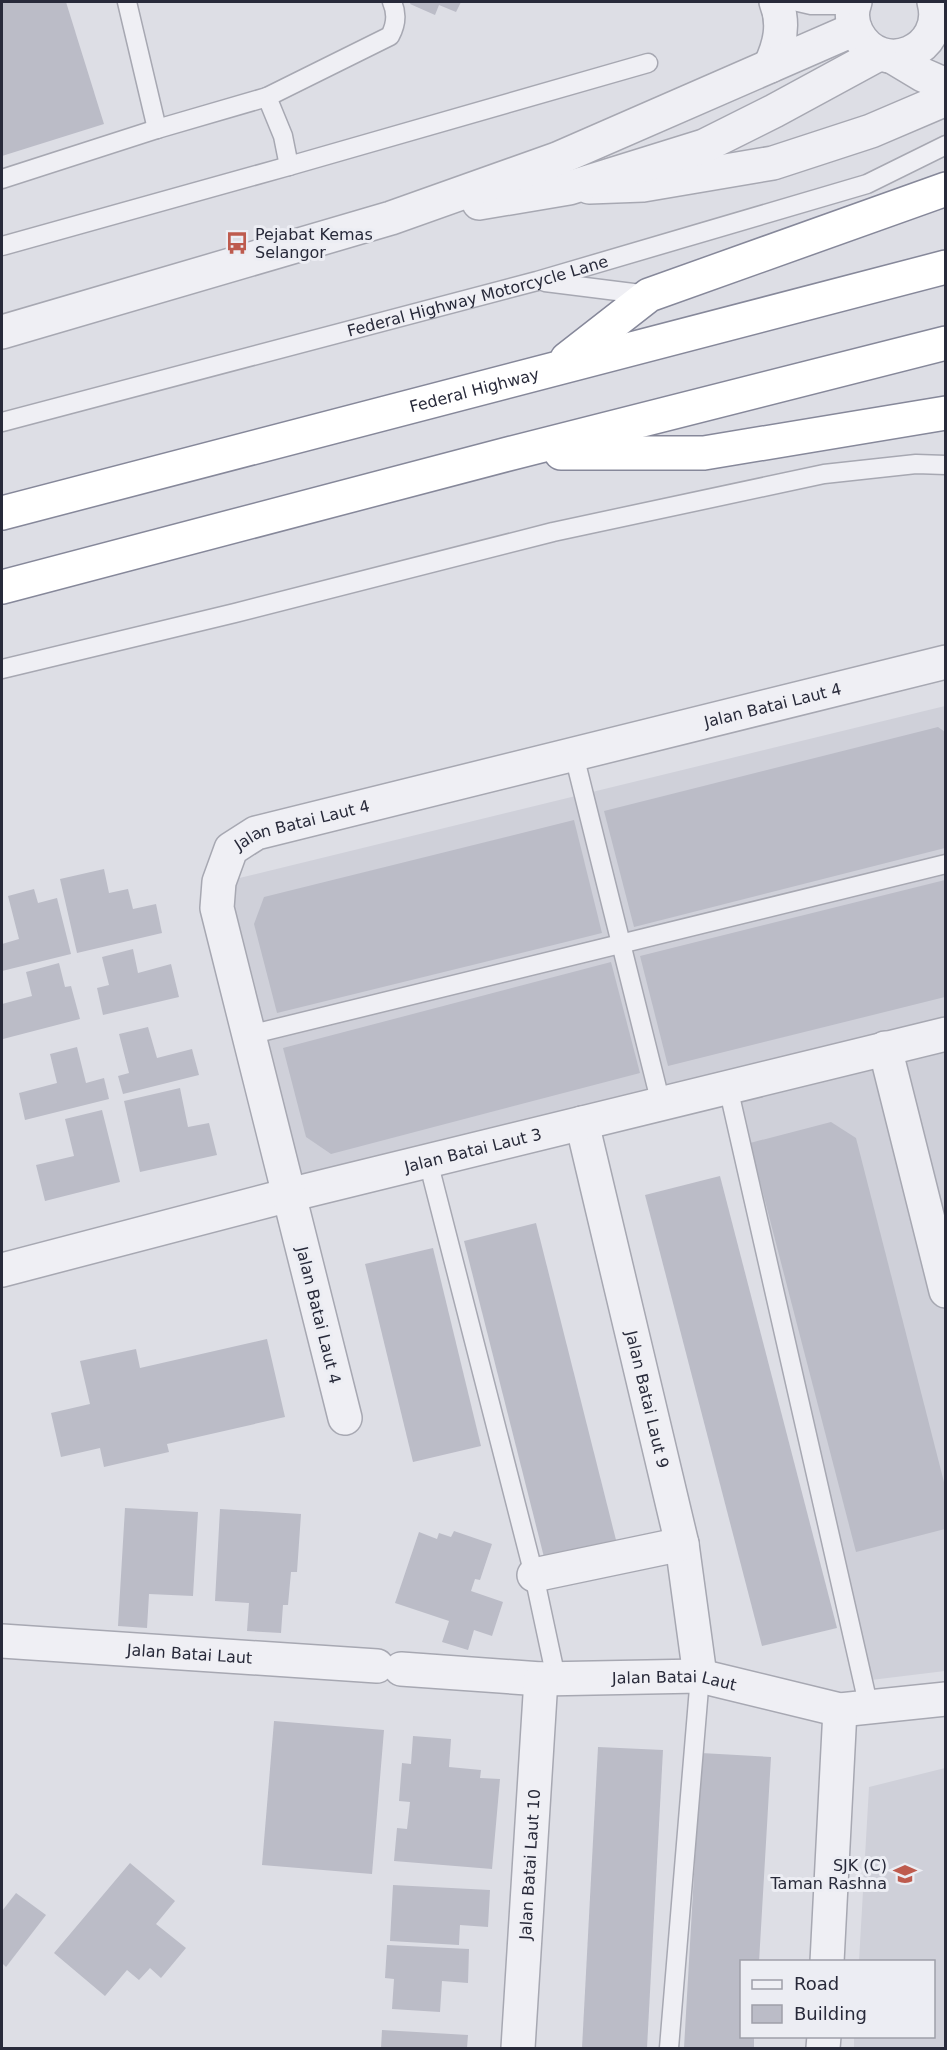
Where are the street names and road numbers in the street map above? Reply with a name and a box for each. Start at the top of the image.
street label: Federal Highway Motorcycle Lane [345,252,610,341]
street label: Federal Highway [407,364,541,416]
street label: Jalan Batai Laut 4 [701,679,843,732]
street label: Jalan Batai Laut 4 [230,796,372,855]
street label: Jalan Batai Laut 3 [401,1124,544,1177]
street label: Jalan Batai Laut 4 [292,1244,345,1386]
street label: Jalan Batai Laut 9 [621,1328,673,1470]
street label: Jalan Batai Laut [125,1640,253,1668]
street label: Jalan Batai Laut [611,1667,738,1695]
street label: Jalan Batai Laut 10 [516,1788,544,1941]

